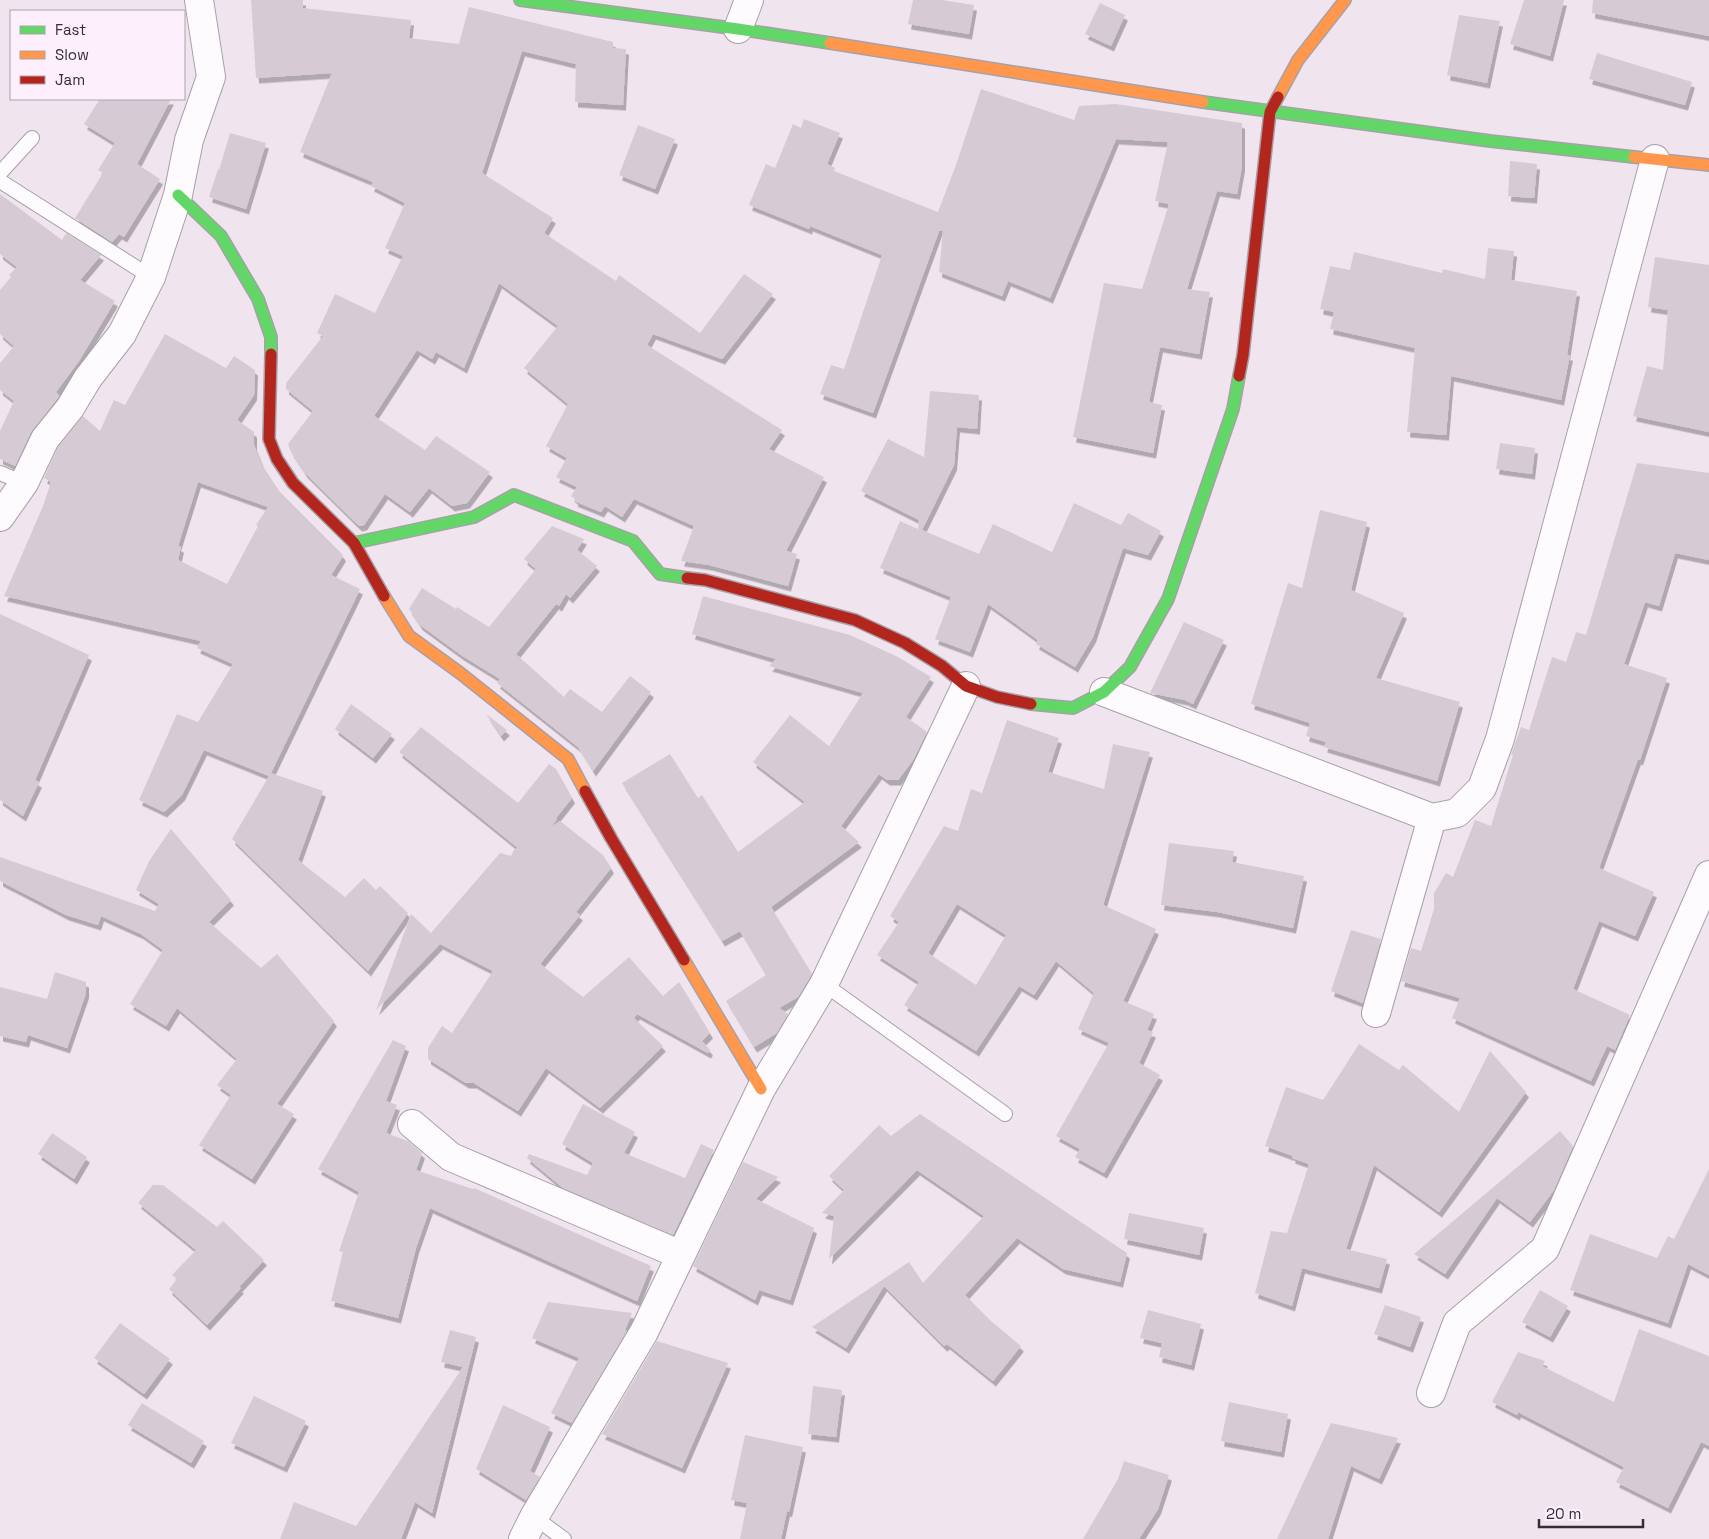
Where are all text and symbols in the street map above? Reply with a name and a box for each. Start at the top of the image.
legend [10,10,185,100]
text: Fast [55,20,86,39]
text: Slow [55,45,89,64]
text: Jam [55,70,85,89]
scale bar [1539,1496,1643,1528]
text: 20 m [1546,1504,1581,1523]

